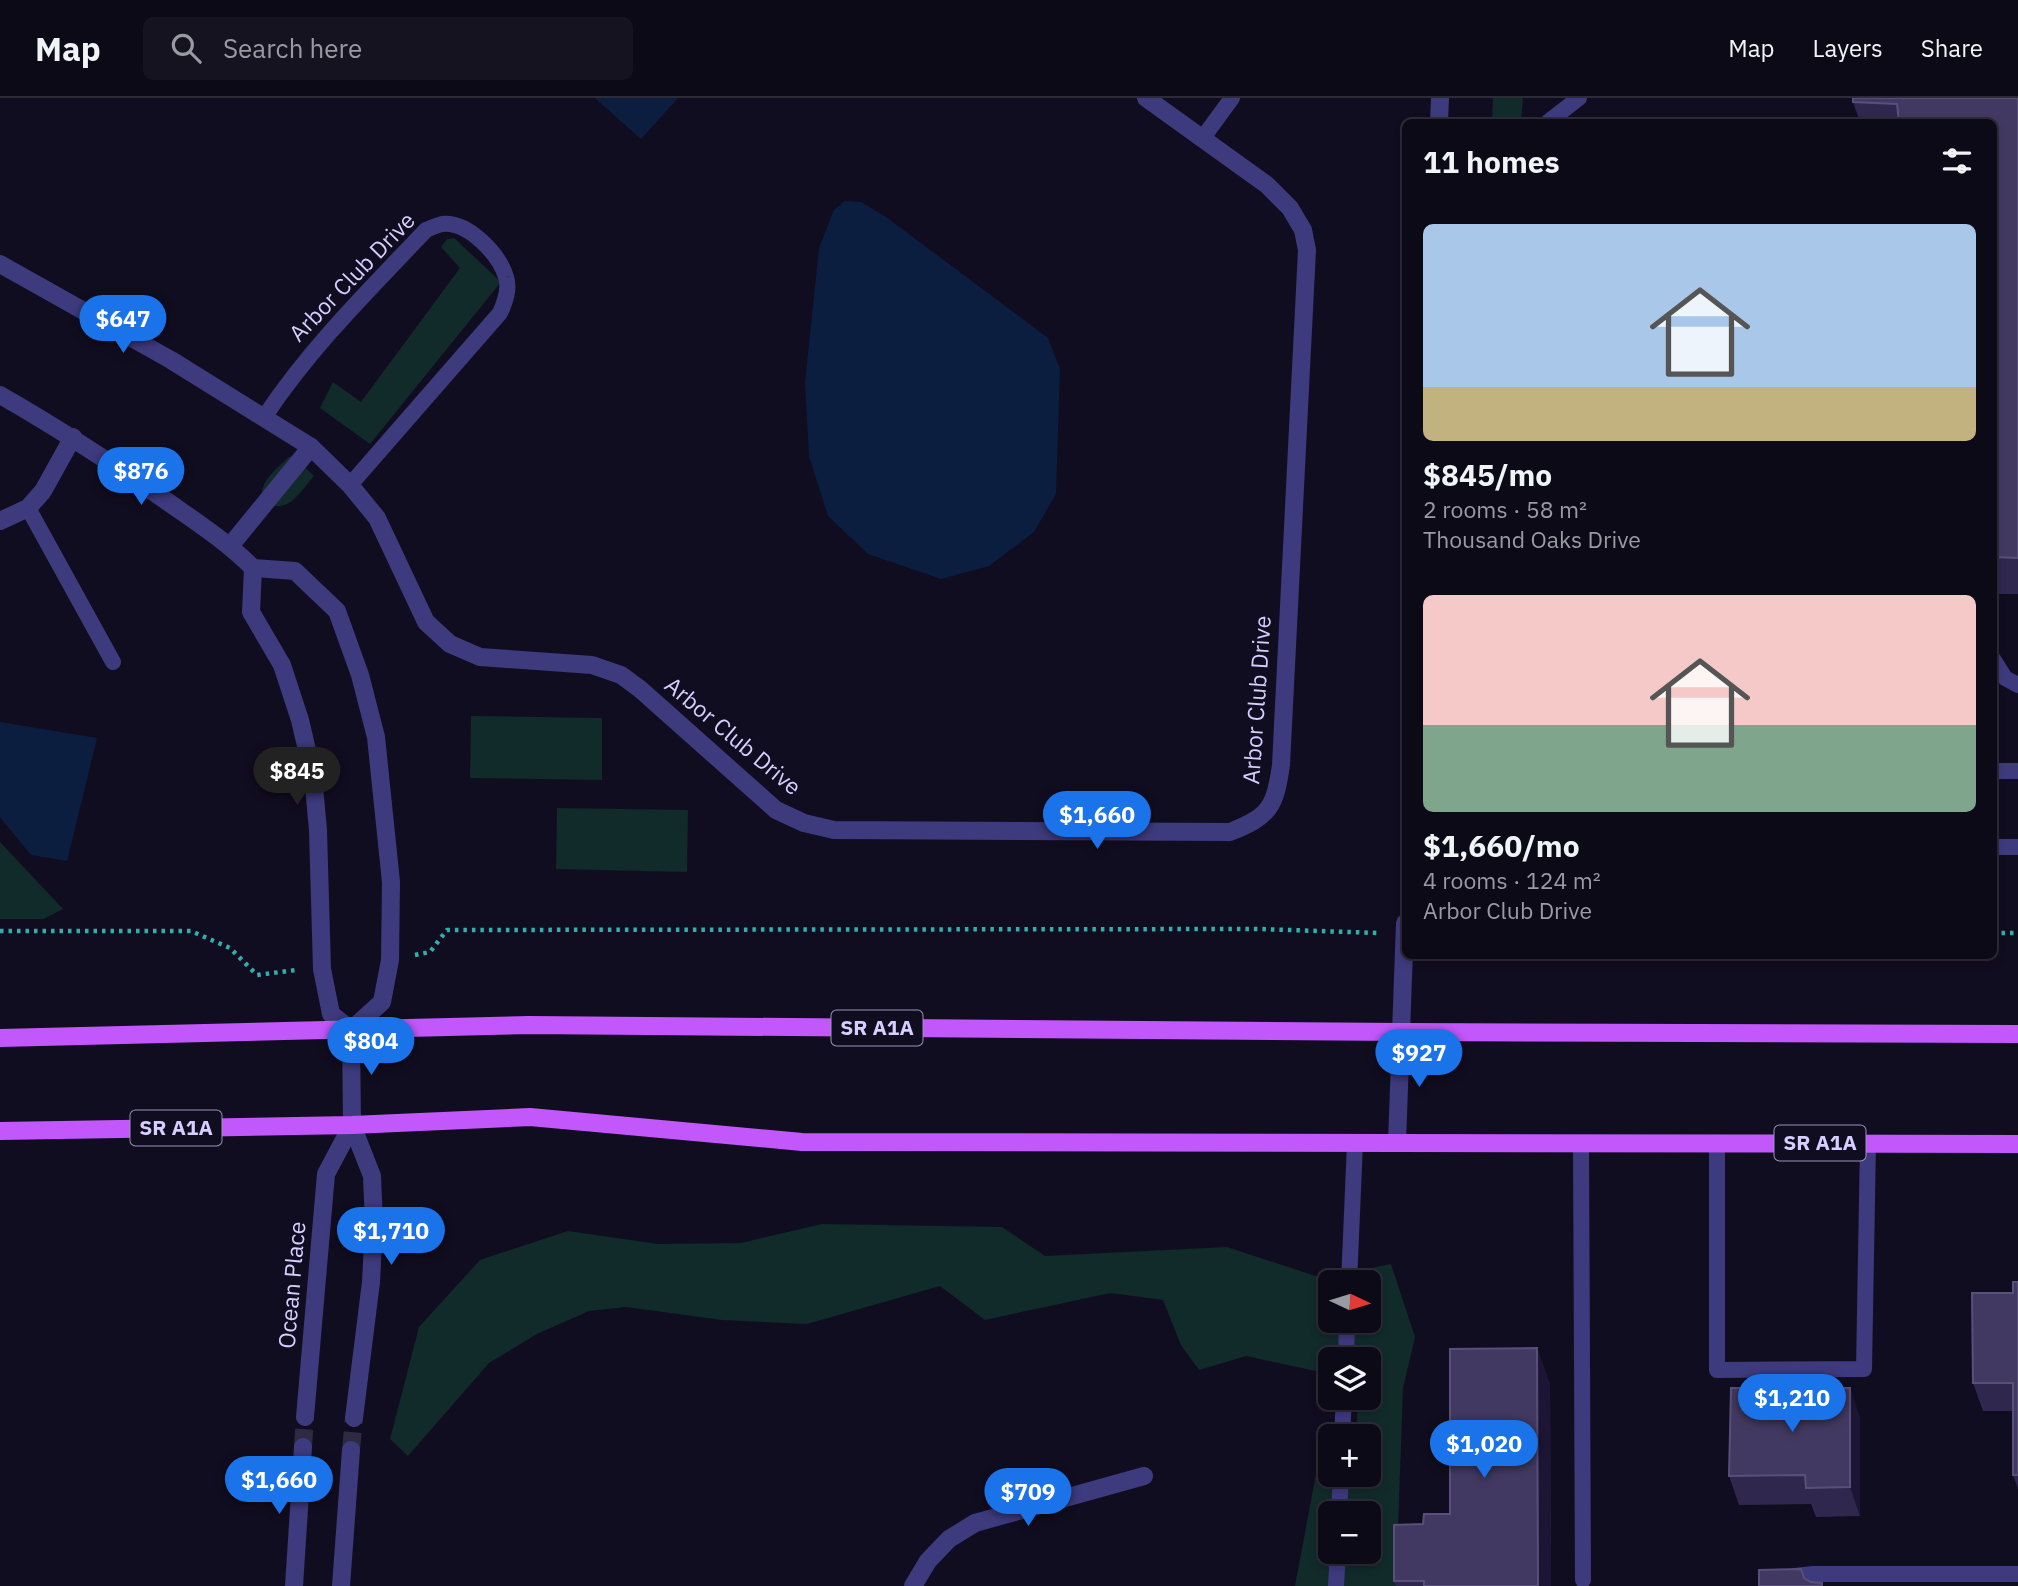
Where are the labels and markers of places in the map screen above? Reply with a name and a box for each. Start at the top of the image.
pin: $647 [82,296,164,355]
pin: $876 [100,448,182,507]
pin: $845 [256,748,338,807]
pin: $1,660 [1040,792,1154,851]
pin: $804 [330,1018,412,1077]
pin: $927 [1378,1030,1460,1089]
pin: $1,710 [334,1208,448,1267]
pin: $1,210 [1735,1374,1849,1434]
pin: $1,020 [1427,1420,1541,1480]
pin: $1,660 [222,1456,336,1516]
pin: $709 [987,1468,1069,1528]

